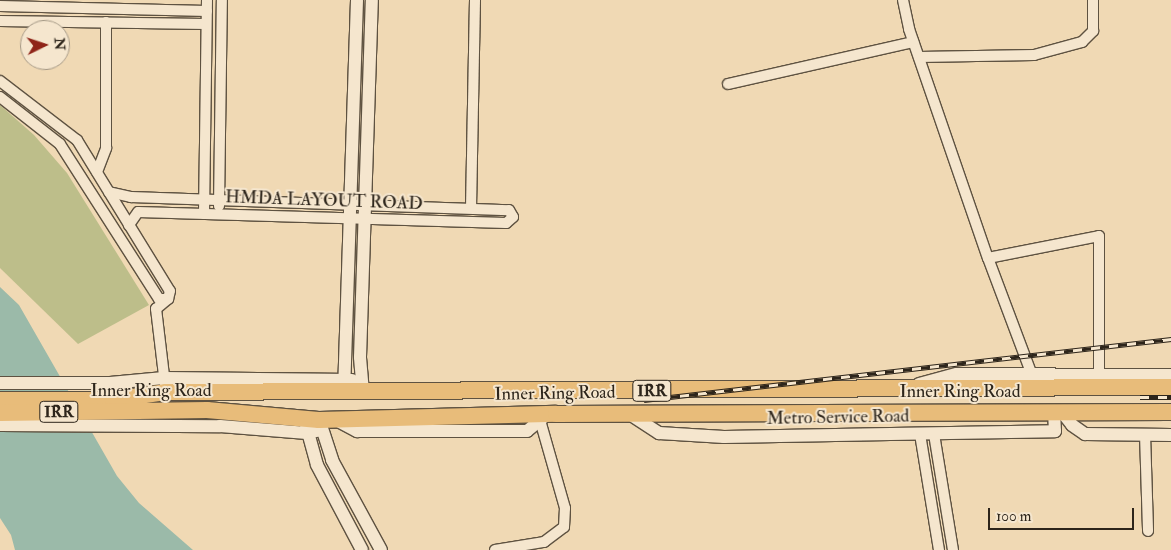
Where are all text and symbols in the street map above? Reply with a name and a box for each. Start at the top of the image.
north arrow [20,20,70,70]
text: N [51,37,68,51]
street label: HMDA LAYOUT ROAD [225,187,423,215]
road number: IRR [632,378,672,404]
street label: Inner Ring Road [90,380,212,402]
street label: Inner Ring Road [899,381,1021,403]
street label: Inner Ring Road [494,382,616,406]
road number: IRR [39,398,79,426]
street label: Metro Service Road [766,406,910,430]
scale bar [991,498,1137,530]
text: 100 m [996,507,1031,526]

